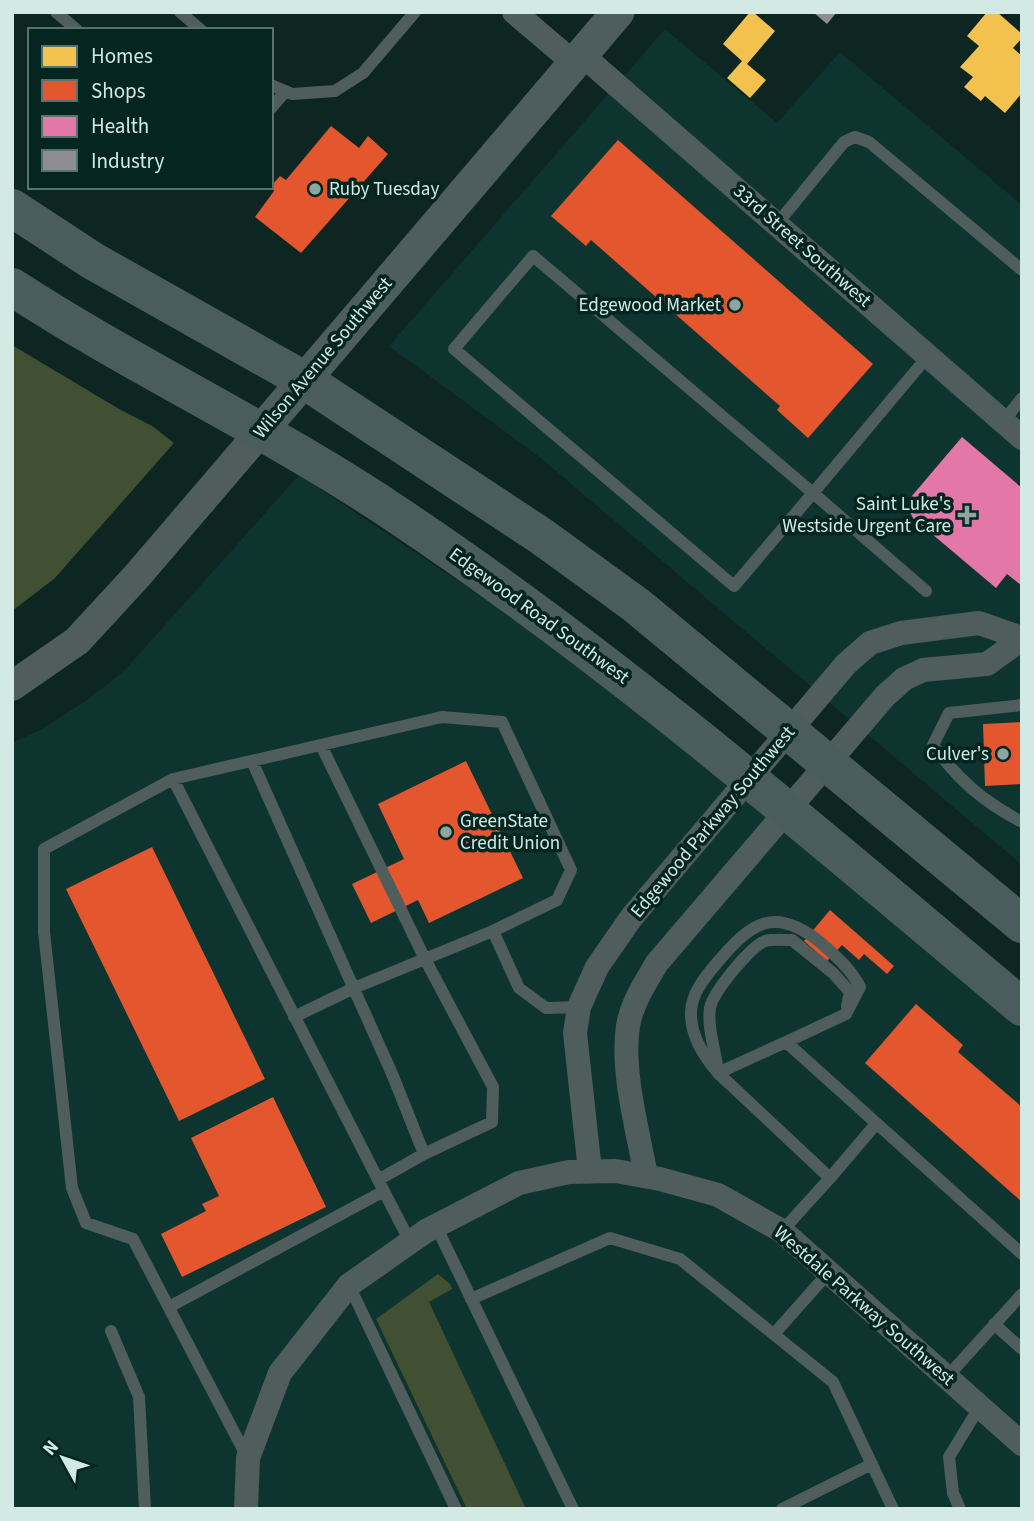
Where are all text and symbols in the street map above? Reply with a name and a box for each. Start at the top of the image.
legend [28,28,273,189]
text: Homes [91,41,153,71]
text: Shops [91,76,146,106]
text: Health [91,111,149,141]
text: Industry [91,146,164,176]
place label: Ruby Tuesday [329,176,439,203]
street label: 33rd Street Southwest [727,178,878,314]
marker: Ruby Tuesday [307,181,323,197]
street label: Wilson Avenue Southwest [247,271,399,445]
place label: Edgewood Market [579,292,722,319]
marker: Edgewood Market [727,297,743,313]
place label: Saint Luke's Westside Urgent Care [782,491,951,540]
marker: Saint Luke's Westside Urgent Care [957,505,977,525]
street label: Edgewood Road Southwest [443,541,635,691]
street label: Edgewood Parkway Southwest [624,720,802,924]
place label: Culver's [926,741,989,768]
marker: Culver's [995,746,1011,762]
place label: GreenState Credit Union [460,808,560,857]
marker: GreenState Credit Union [438,824,454,840]
street label: Westdale Parkway Southwest [768,1220,961,1393]
north arrow [28,1423,98,1493]
text: N [37,1435,66,1462]

